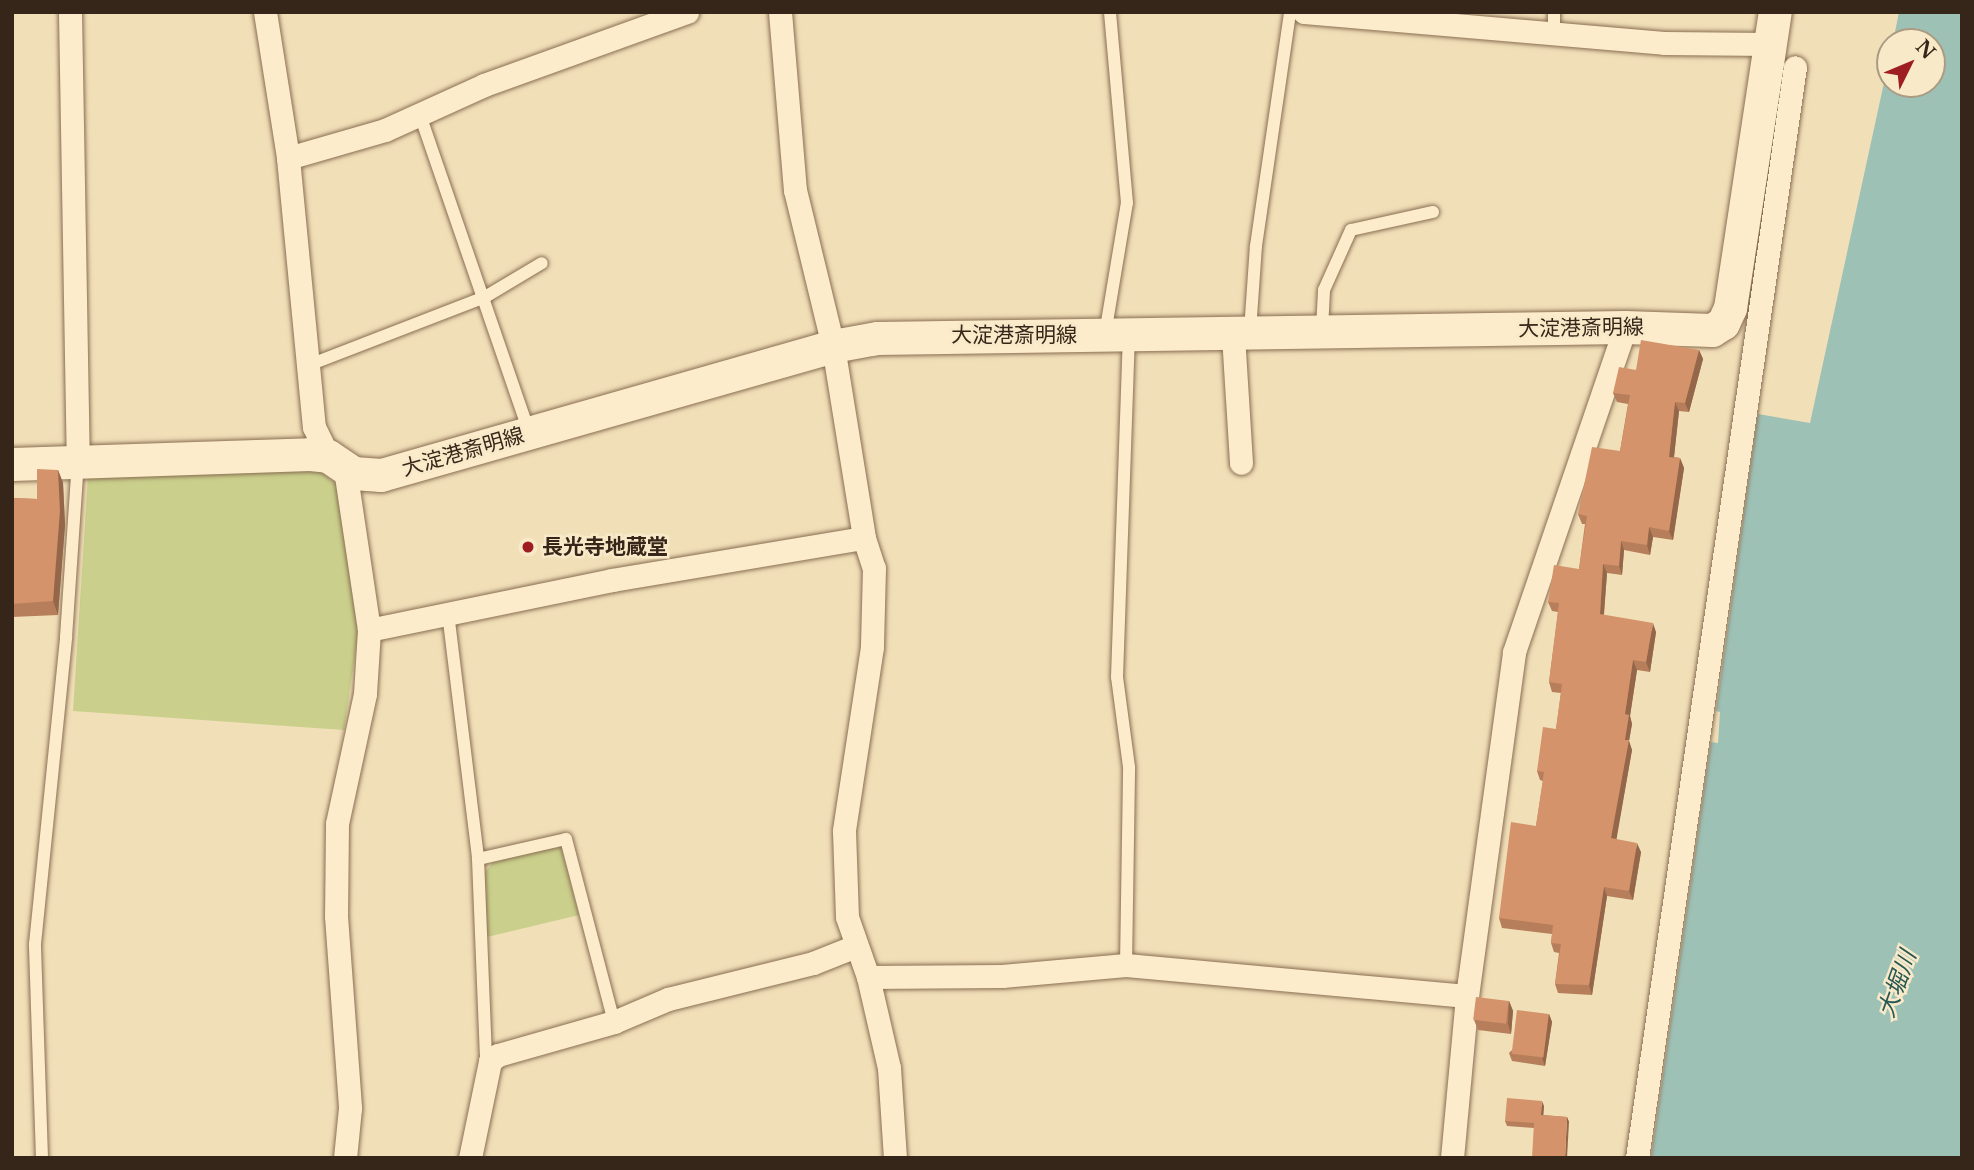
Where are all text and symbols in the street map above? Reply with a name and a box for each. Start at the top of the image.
north arrow [1876,28,1946,98]
text: N [1911,35,1940,64]
street label: 大淀港斎明線 [1518,314,1644,342]
street label: 大淀港斎明線 [951,322,1077,348]
street label: 大淀港斎明線 [399,423,527,481]
place label: 長光寺地蔵堂 [542,534,668,560]
marker: 長光寺地蔵堂 [520,539,536,555]
water label: 大堀川 [1872,947,1922,1021]

